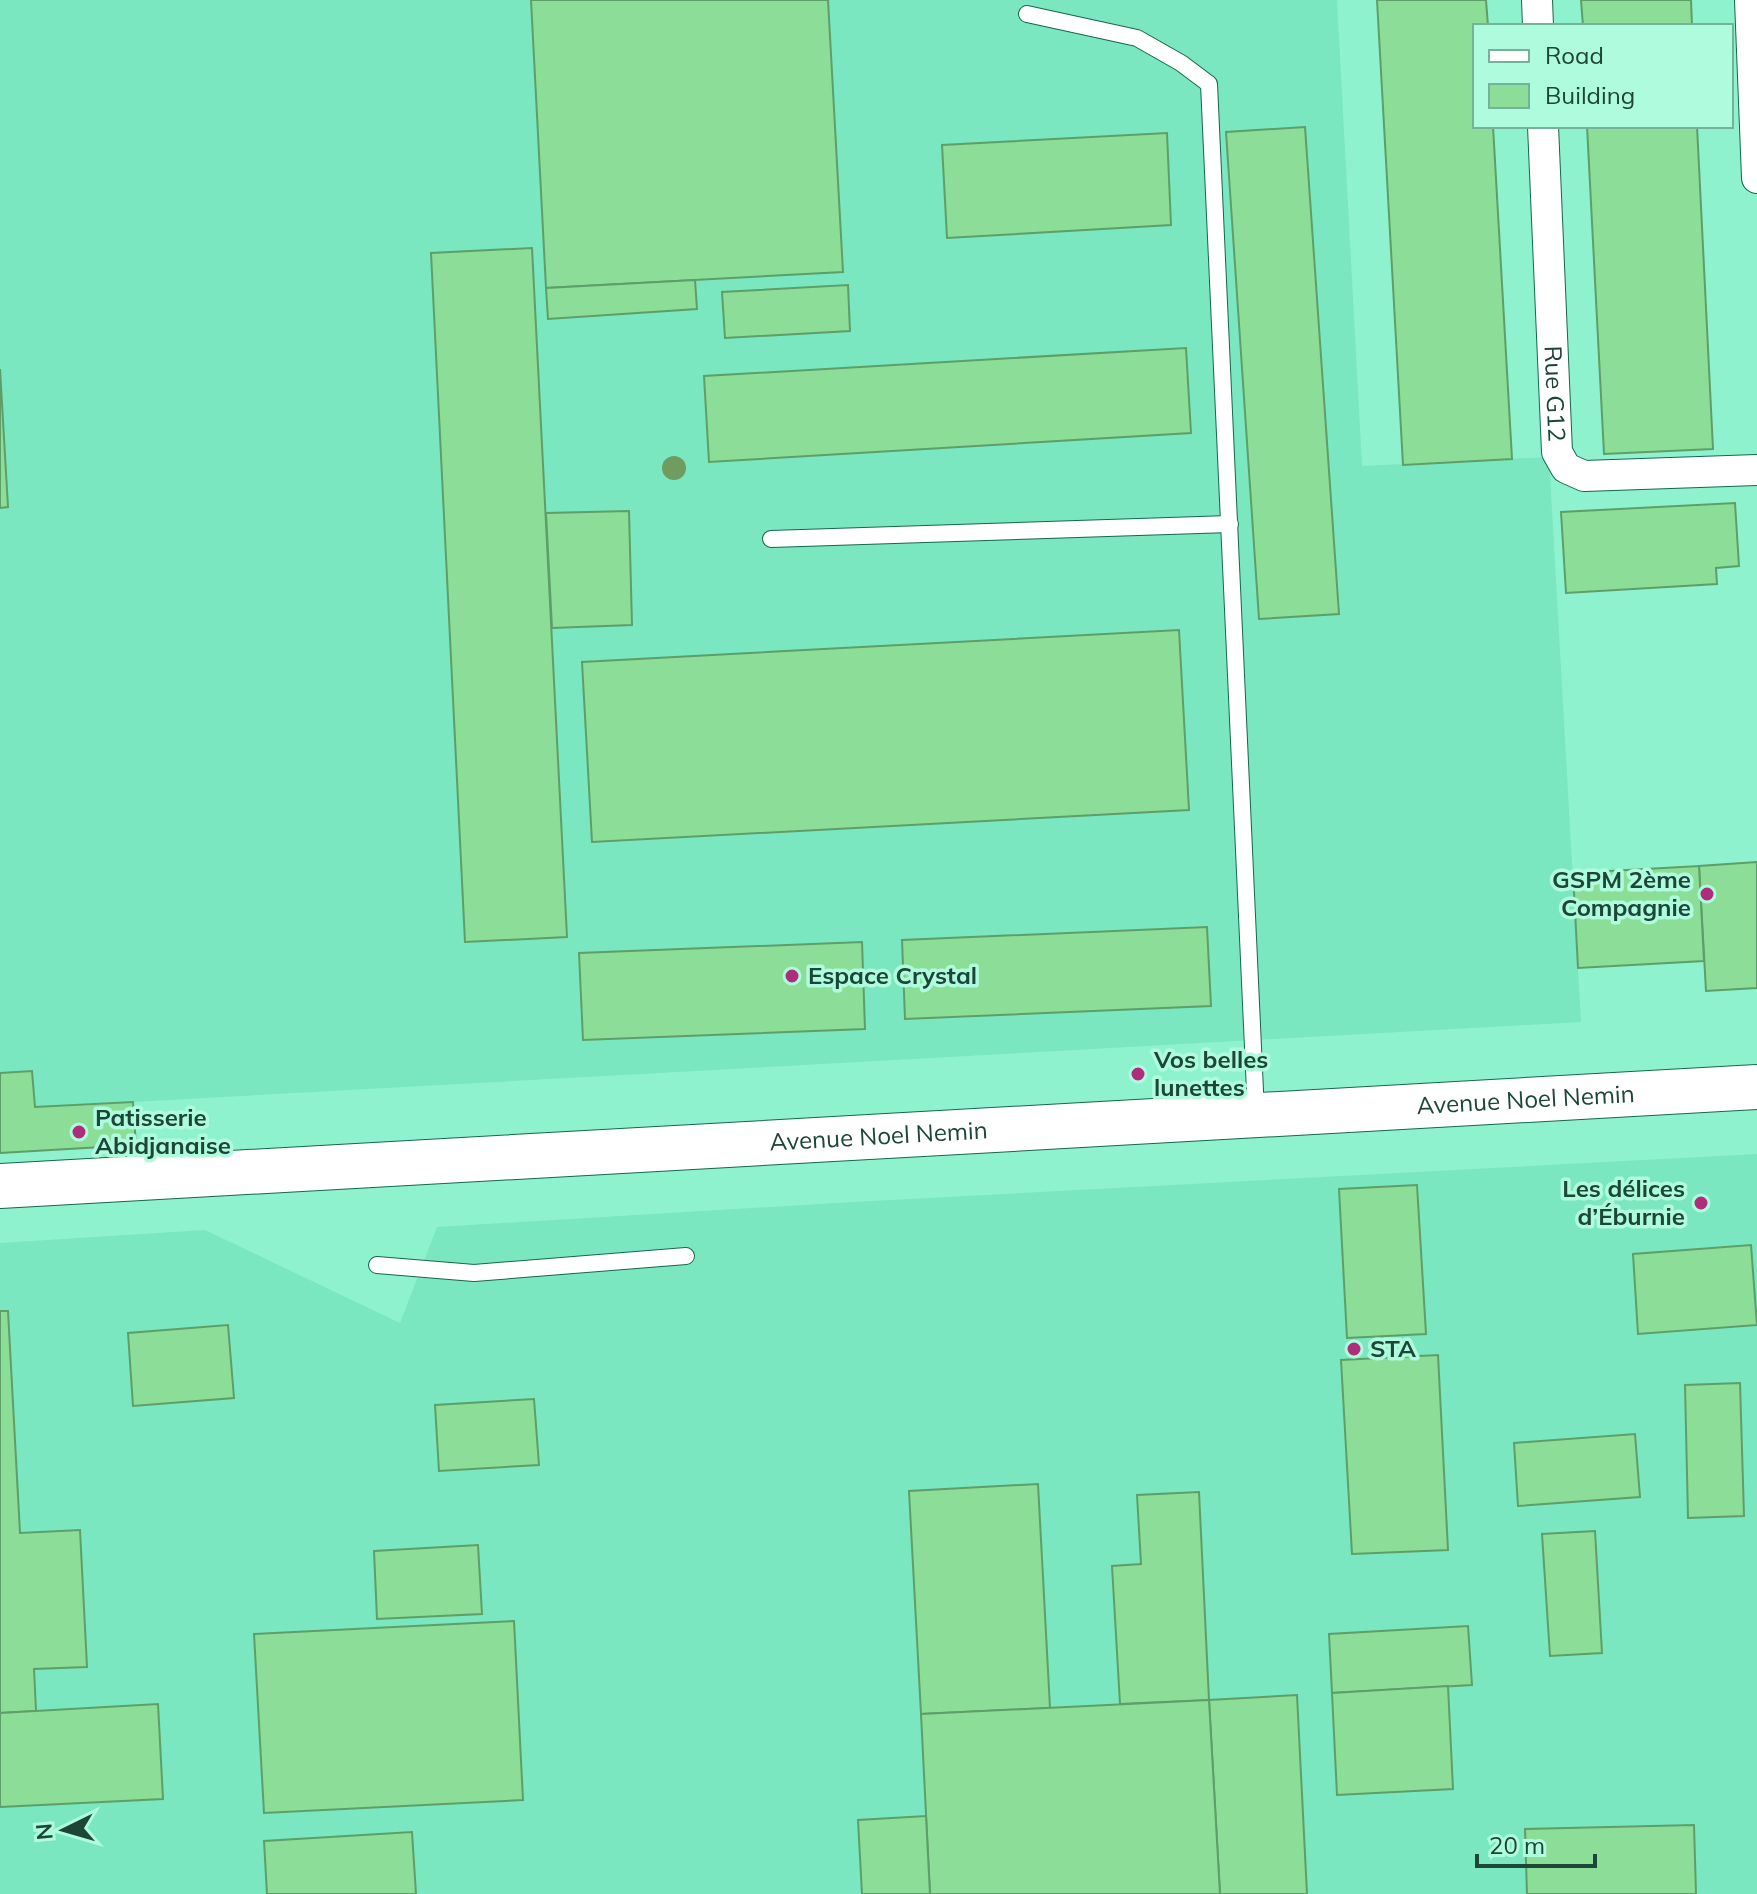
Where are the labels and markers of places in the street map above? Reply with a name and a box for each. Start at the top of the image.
place label: GSPM 2ème Compagnie [1552,864,1691,922]
marker: GSPM 2ème Compagnie [1698,885,1716,903]
place label: Espace Crystal [808,960,977,990]
marker: Espace Crystal [783,967,801,985]
place label: Vos belles lunettes [1153,1044,1268,1102]
marker: Vos belles lunettes [1129,1065,1147,1083]
place label: Patisserie Abidjanaise [95,1102,231,1160]
marker: Patisserie Abidjanaise [70,1123,88,1141]
place label: Les délices d’Éburnie [1562,1173,1685,1231]
marker: Les délices d’Éburnie [1692,1194,1710,1212]
place label: STA [1370,1333,1416,1363]
marker: STA [1345,1340,1363,1358]

